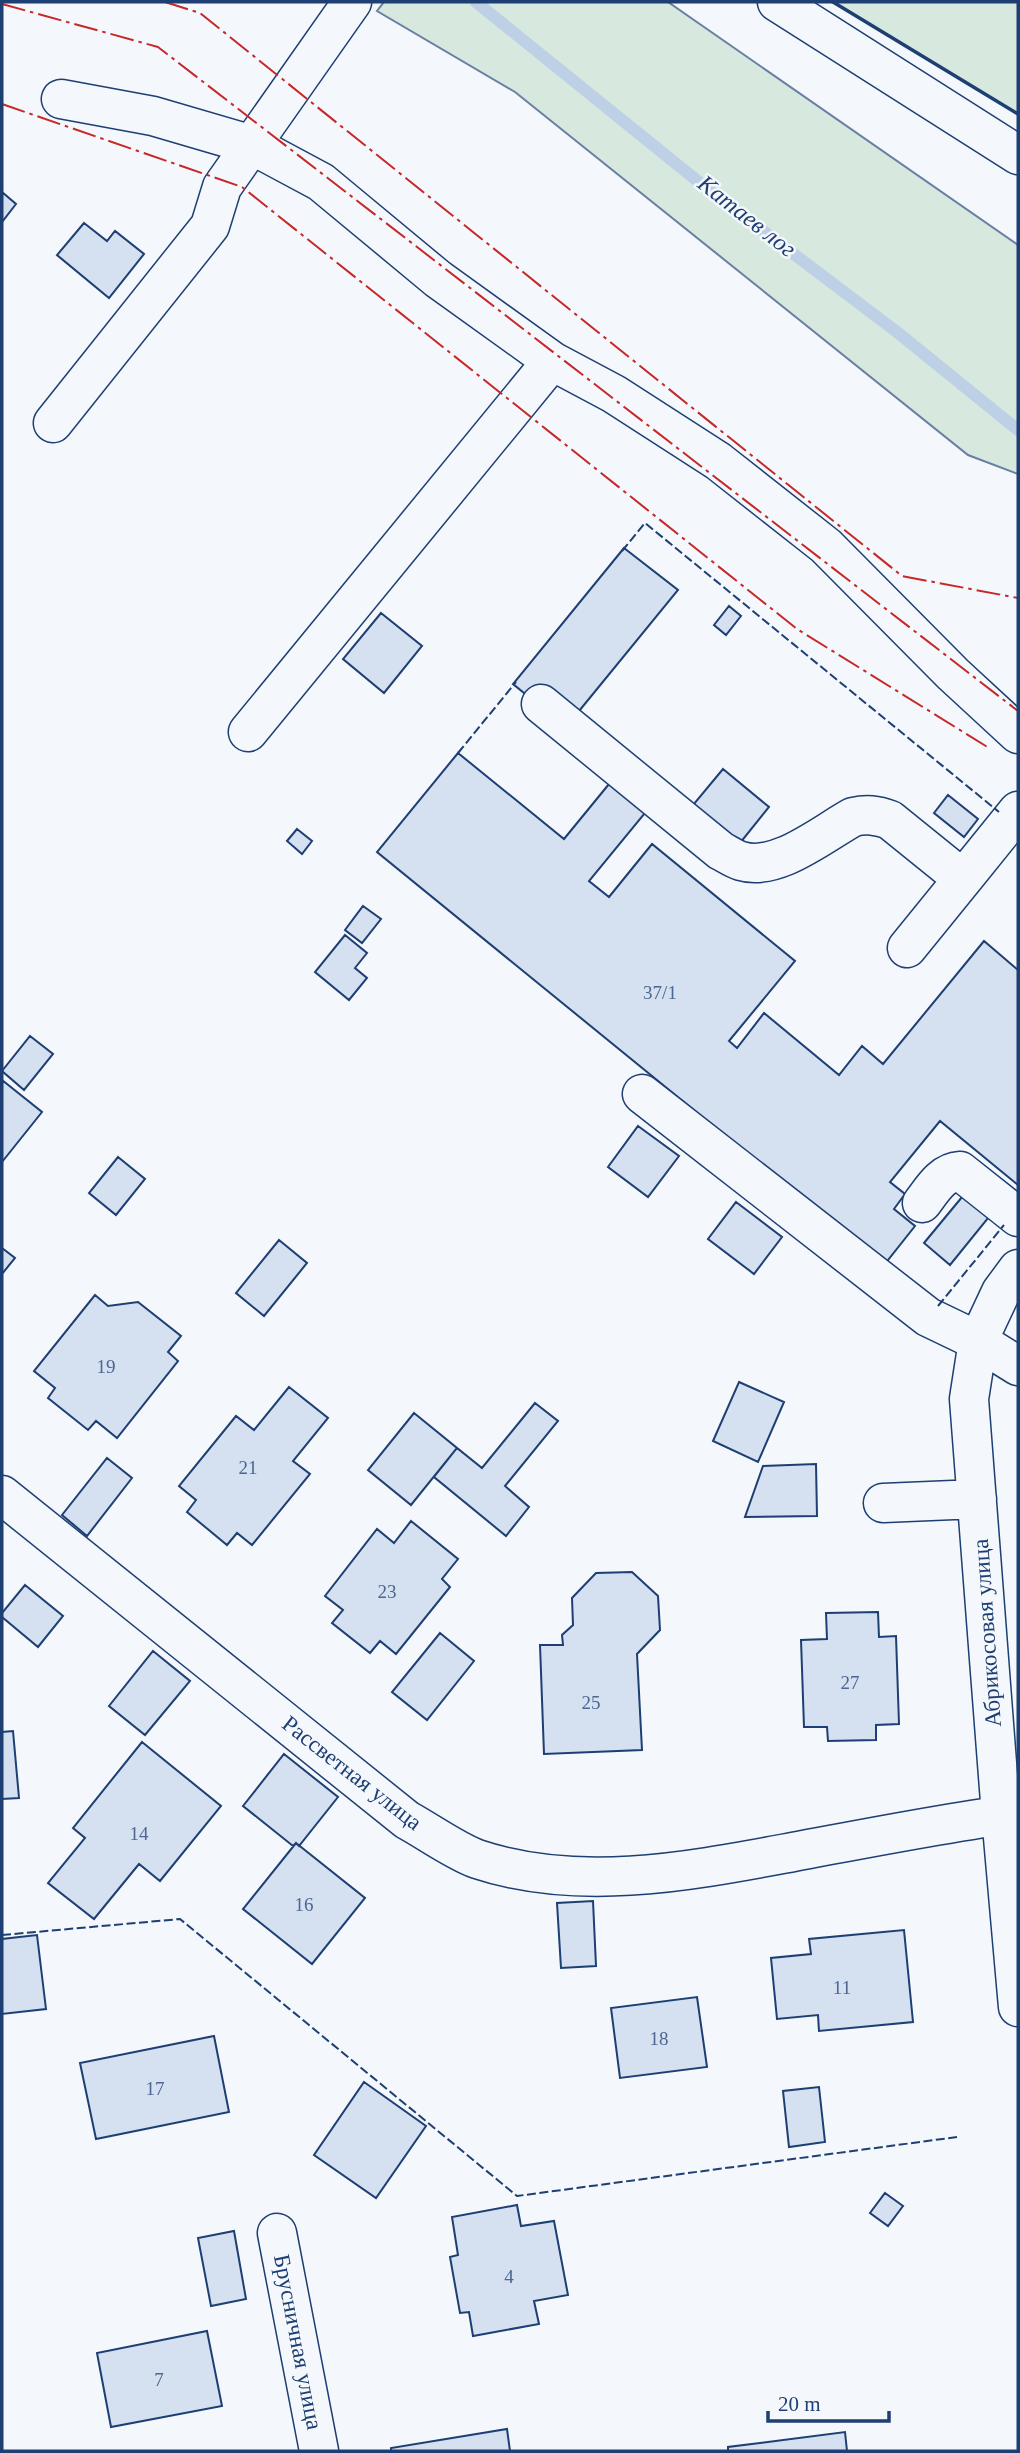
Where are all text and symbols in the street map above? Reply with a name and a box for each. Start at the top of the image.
water label: Катаев лог [692,169,801,262]
house number: 37/1 [643,982,677,1003]
house number: 19 [97,1356,116,1377]
house number: 21 [239,1457,258,1478]
street label: Абрикосовая улица [968,1538,1006,1728]
house number: 23 [378,1581,397,1602]
house number: 27 [841,1672,860,1693]
house number: 25 [582,1692,601,1713]
street label: Рассветная улица [277,1711,427,1835]
house number: 14 [130,1823,149,1844]
house number: 16 [295,1894,314,1915]
house number: 11 [833,1977,851,1998]
house number: 18 [650,2028,669,2049]
house number: 17 [146,2078,165,2099]
street label: Брусничная улица [269,2252,327,2432]
house number: 4 [504,2266,514,2287]
house number: 7 [154,2369,164,2390]
scale bar [768,2380,889,2424]
text: 20 m [778,2392,821,2416]

